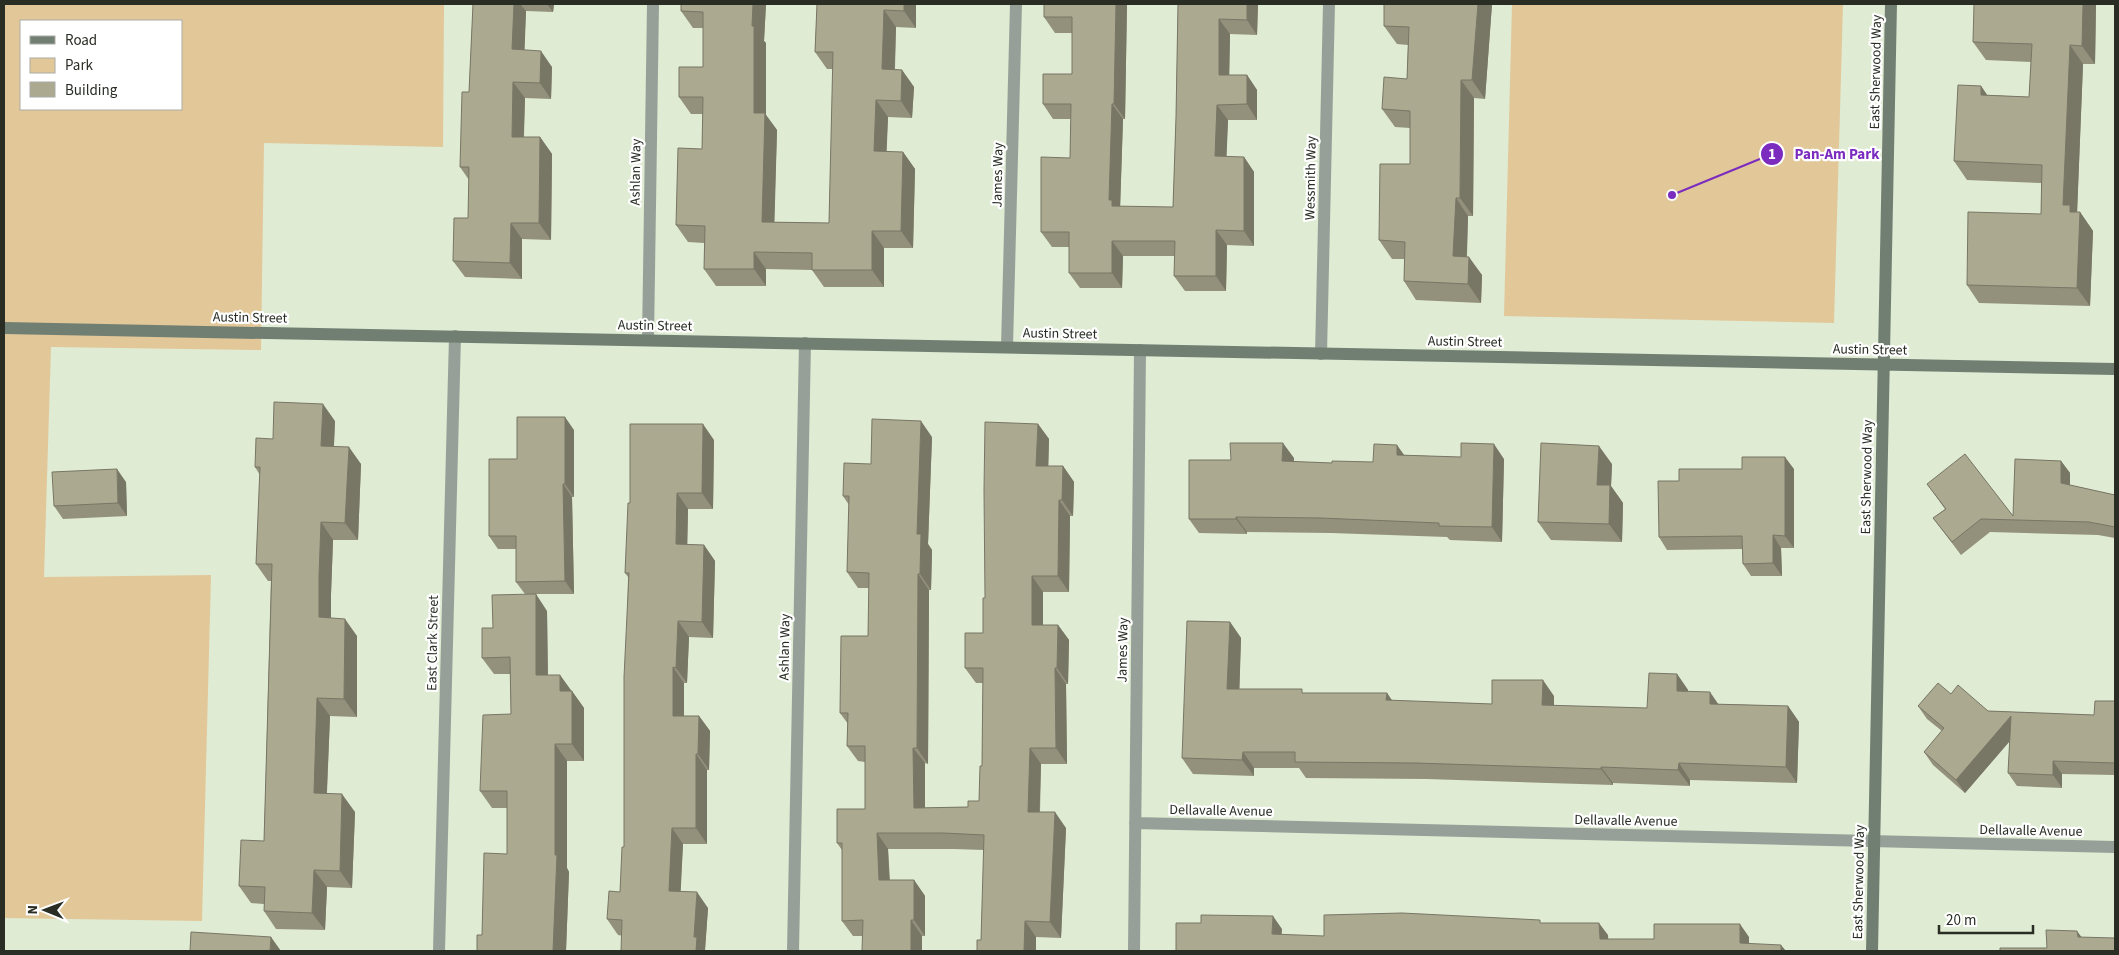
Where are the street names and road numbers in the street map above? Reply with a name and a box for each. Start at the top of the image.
street label: East Sherwood Way [1865,14,1887,130]
street label: Wessmith Way [1300,135,1322,220]
street label: Ashlan Way [625,138,647,206]
street label: James Way [987,142,1009,208]
street label: Austin Street [213,307,288,329]
street label: Austin Street [618,315,693,337]
street label: Austin Street [1023,323,1098,345]
street label: Austin Street [1428,331,1503,353]
street label: Austin Street [1833,339,1908,361]
street label: East Sherwood Way [1856,419,1878,535]
street label: East Clark Street [422,595,444,691]
street label: Ashlan Way [774,613,796,681]
street label: James Way [1112,617,1134,683]
street label: Dellavalle Avenue [1169,800,1273,822]
street label: Dellavalle Avenue [1574,810,1678,832]
street label: Dellavalle Avenue [1979,820,2083,842]
street label: East Sherwood Way [1848,824,1870,940]

